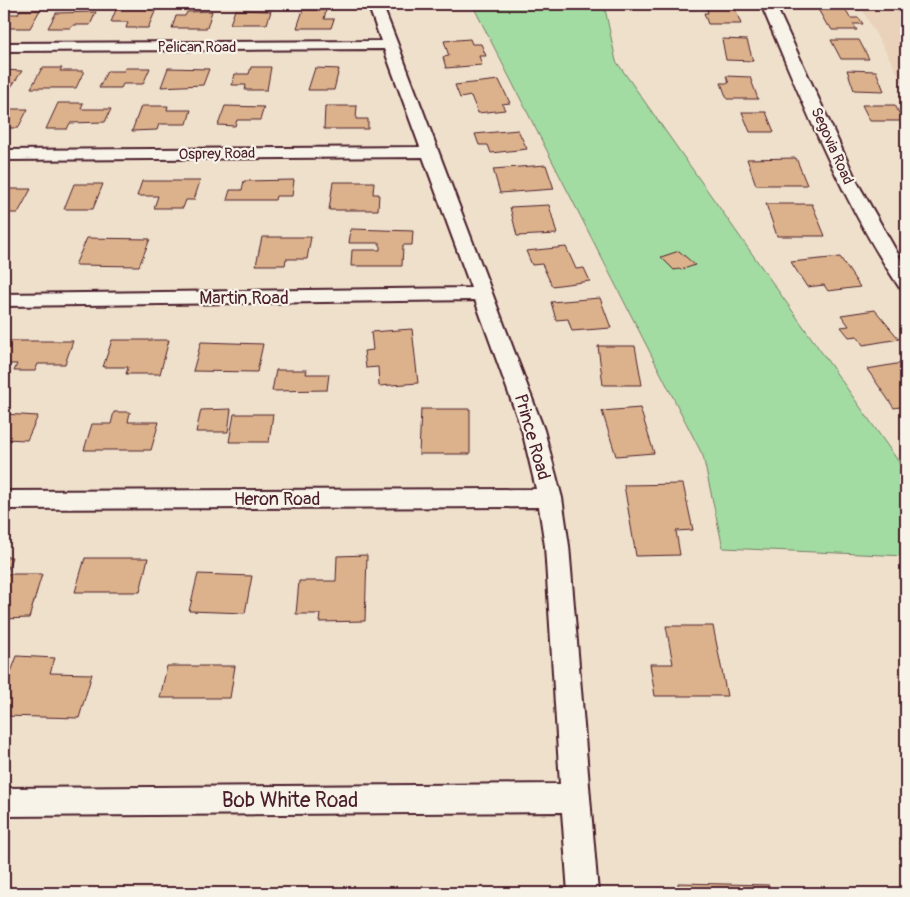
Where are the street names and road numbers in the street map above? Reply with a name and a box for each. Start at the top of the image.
street label: Pelican Road [158,38,236,57]
street label: Segovia Road [807,104,857,188]
street label: Osprey Road [179,144,255,164]
street label: Martin Road [199,287,289,310]
street label: Prince Road [509,391,555,483]
street label: Heron Road [234,488,320,511]
street label: Bob White Road [222,787,358,814]

